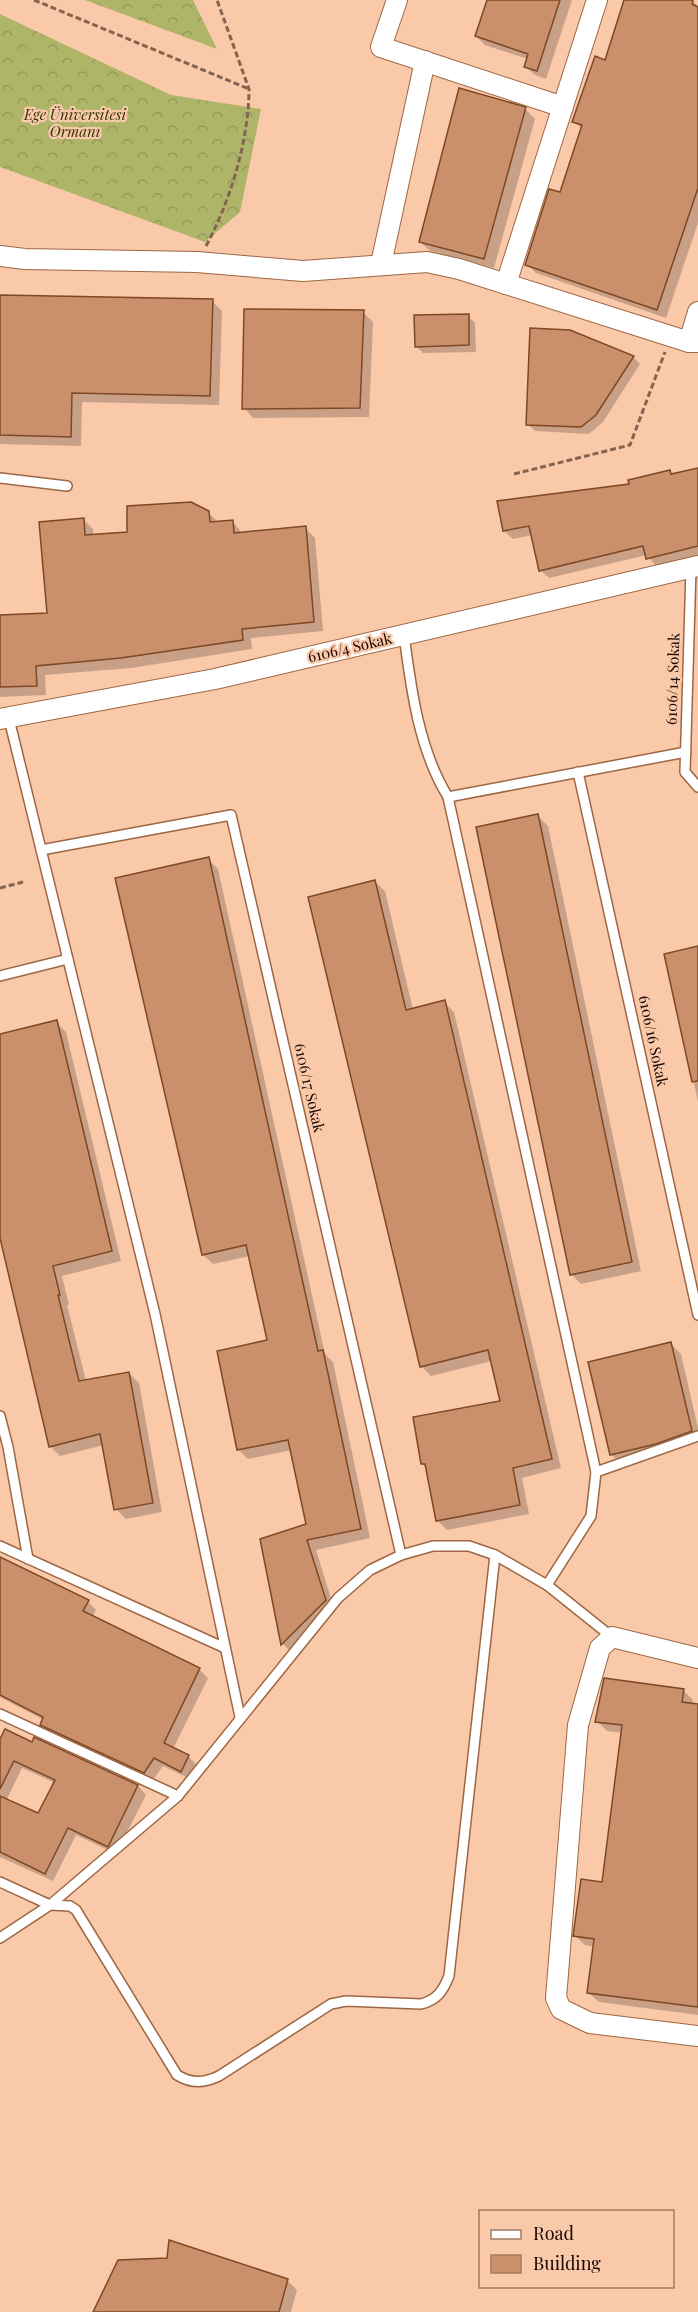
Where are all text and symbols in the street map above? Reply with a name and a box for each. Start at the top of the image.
park label: Ege Üniversitesi Ormanı [23,104,127,141]
street label: 6106/4 Sokak [306,627,395,666]
street label: 6106/14 Sokak [660,632,684,725]
street label: 6106/16 Sokak [635,993,674,1089]
street label: 6106/17 Sokak [290,1041,330,1135]
legend [479,2210,674,2288]
text: Road [533,2221,574,2245]
text: Building [533,2251,601,2275]

